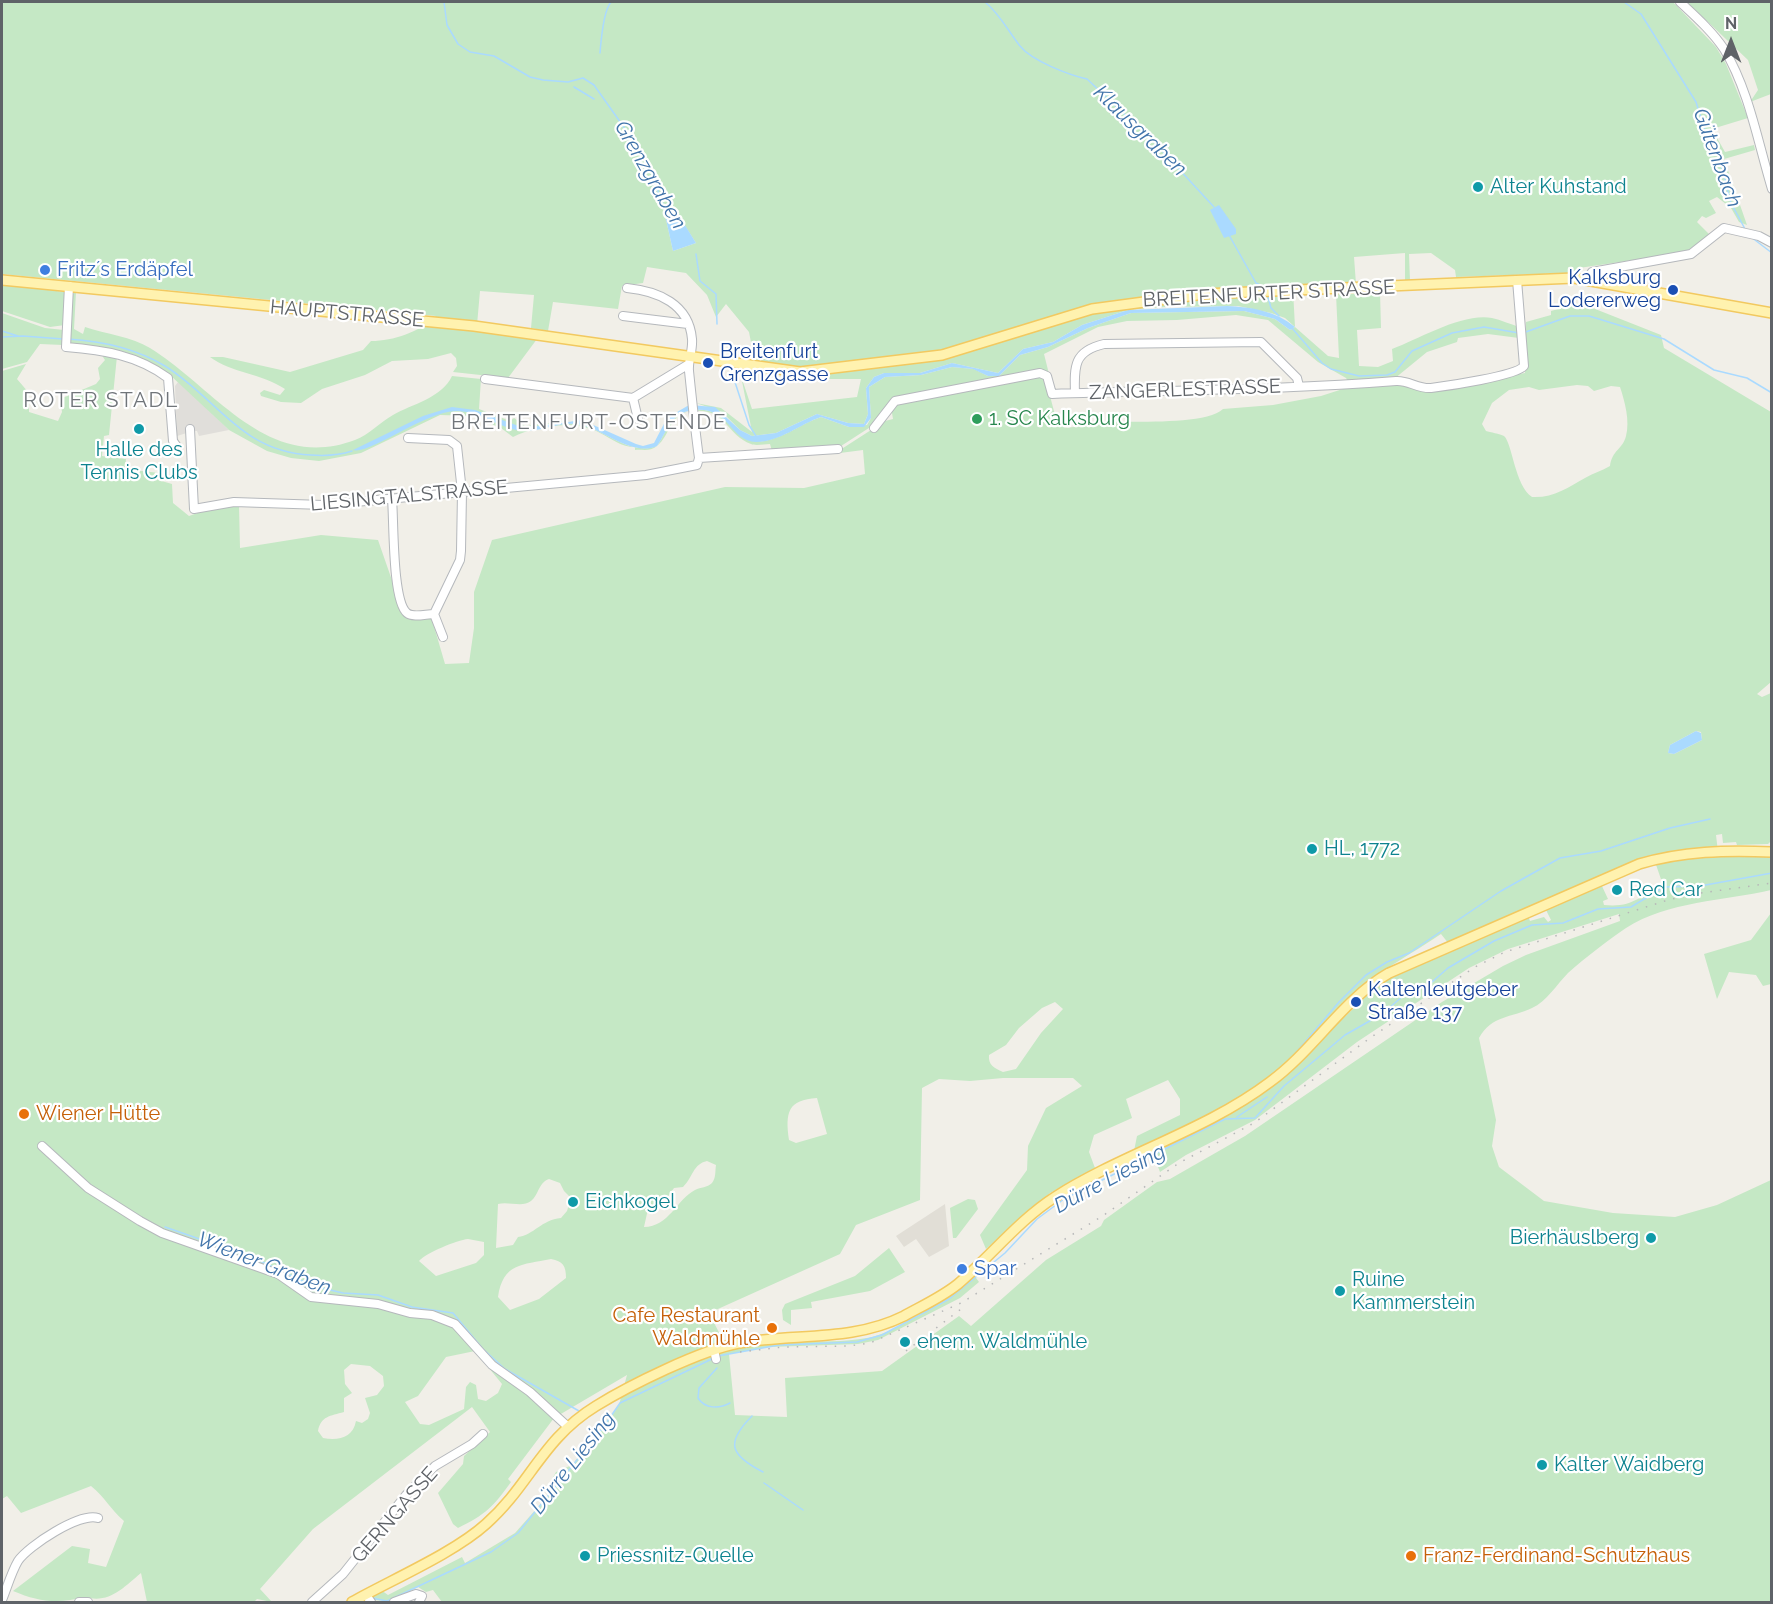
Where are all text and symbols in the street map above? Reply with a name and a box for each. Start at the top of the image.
north arrow [1701,12,1761,72]
text: N [1725,14,1737,33]
water label: Klausgraben [1088,80,1192,182]
water label: Gütenbach [1687,105,1747,211]
water label: Grenzgraben [609,116,691,234]
place label: Alter Kuhstand [1490,175,1627,199]
marker: Alter Kuhstand [1471,180,1485,194]
place label: Fritz´s Erdäpfel [57,258,193,282]
marker: Fritz´s Erdäpfel [38,263,52,277]
place label: Kalksburg Lodererweg [1548,266,1661,313]
street label: BREITENFURTER STRASSE [1142,275,1396,313]
marker: Kalksburg Lodererweg [1666,283,1680,297]
street label: HAUPTSTRASSE [269,295,425,333]
place label: Breitenfurt Grenzgasse [720,340,828,387]
marker: Breitenfurt Grenzgasse [701,356,715,370]
street label: ZANGERLESTRASSE [1089,375,1281,405]
district label: ROTER STADL [23,388,179,414]
place label: 1. SC Kalksburg [989,407,1130,431]
district label: BREITENFURT-OSTENDE [451,410,727,436]
marker: 1. SC Kalksburg [970,412,984,426]
marker: Halle des Tennis Clubs [132,422,146,436]
place label: Halle des Tennis Clubs [80,438,198,485]
street label: LIESINGTALSTRASSE [309,475,509,517]
place label: HL, 1772 [1324,837,1400,861]
marker: HL, 1772 [1305,842,1319,856]
place label: Red Car [1629,878,1703,902]
marker: Red Car [1610,883,1624,897]
place label: Kaltenleutgeber Straße 137 [1368,978,1518,1025]
marker: Kaltenleutgeber Straße 137 [1349,995,1363,1009]
place label: Wiener Hütte [36,1102,160,1126]
marker: Wiener Hütte [17,1107,31,1121]
water label: Dürre Liesing [1050,1139,1170,1219]
place label: Eichkogel [585,1190,676,1214]
marker: Eichkogel [566,1195,580,1209]
place label: Bierhäuslberg [1510,1226,1639,1250]
water label: Wiener Graben [193,1227,335,1301]
marker: Bierhäuslberg [1644,1231,1658,1245]
place label: Spar [974,1257,1016,1281]
marker: Spar [955,1262,969,1276]
place label: Ruine Kammerstein [1352,1268,1475,1315]
marker: Ruine Kammerstein [1333,1284,1347,1298]
place label: Cafe Restaurant Waldmühle [613,1304,760,1351]
marker: Cafe Restaurant Waldmühle [765,1321,779,1335]
place label: ehem. Waldmühle [917,1330,1087,1354]
marker: ehem. Waldmühle [898,1335,912,1349]
water label: Dürre Liesing [525,1407,621,1519]
place label: Kalter Waidberg [1554,1453,1704,1477]
marker: Kalter Waidberg [1535,1458,1549,1472]
street label: GERNGASSE [347,1462,443,1568]
place label: Priessnitz-Quelle [597,1544,754,1568]
place label: Franz-Ferdinand-Schutzhaus [1423,1544,1690,1568]
marker: Priessnitz-Quelle [578,1549,592,1563]
marker: Franz-Ferdinand-Schutzhaus [1404,1549,1418,1563]

